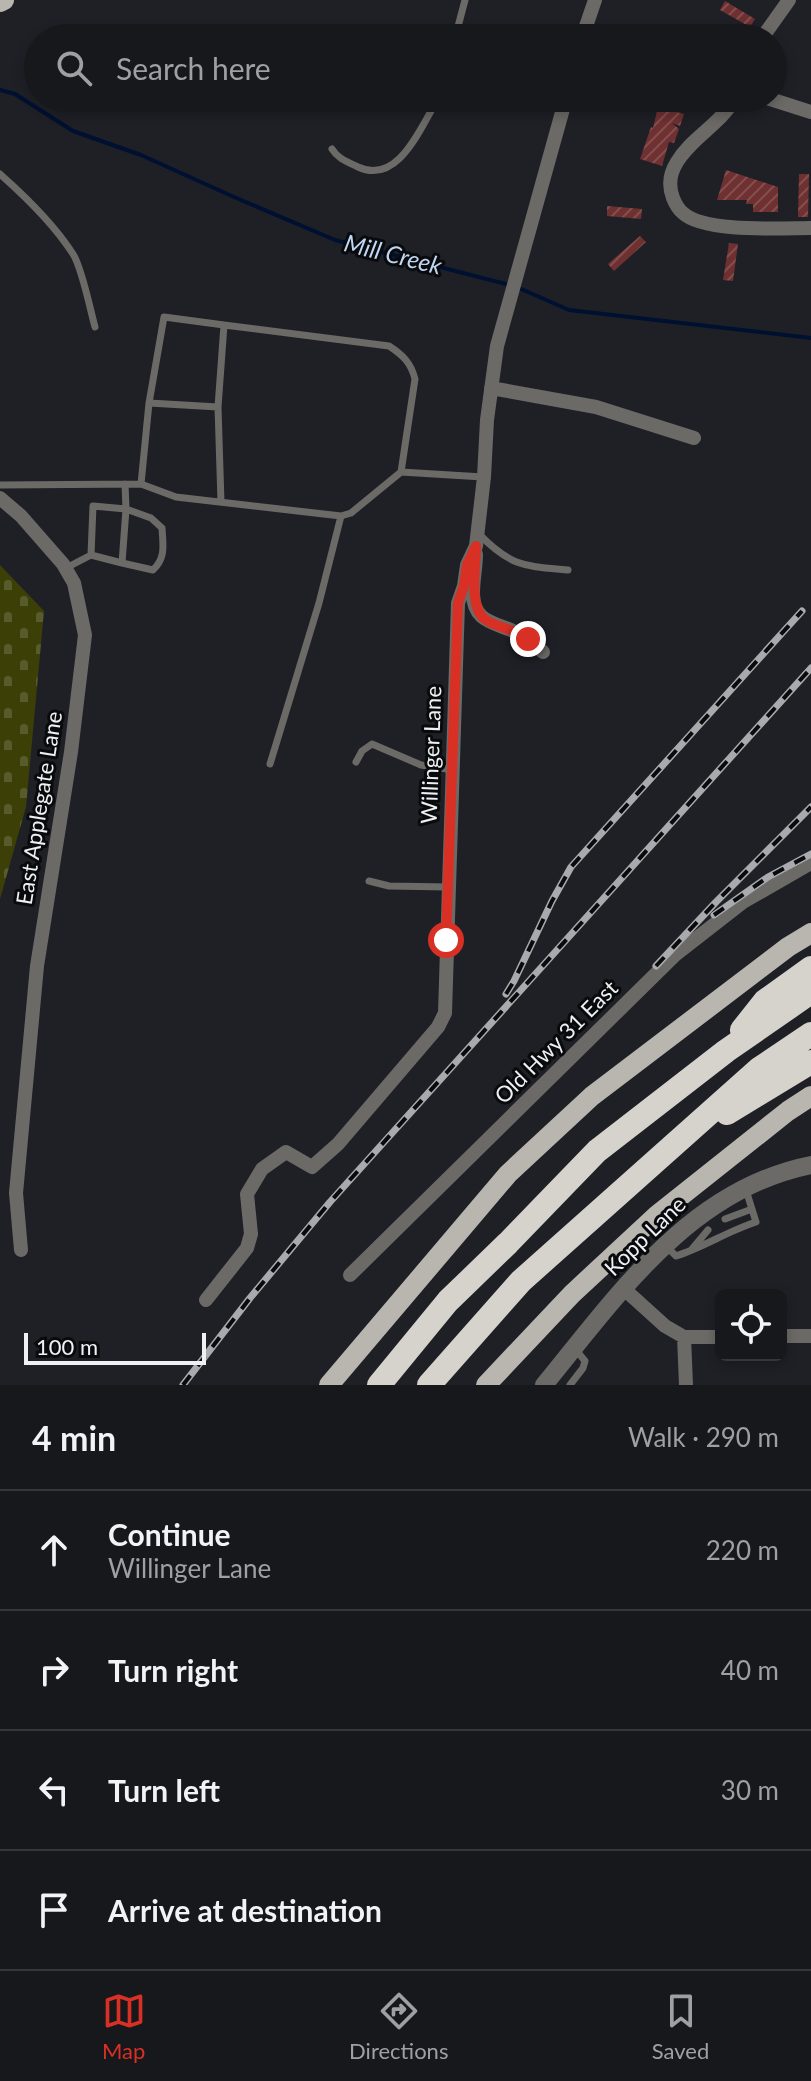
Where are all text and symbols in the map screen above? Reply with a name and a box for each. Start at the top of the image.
search box [24,24,787,112]
icon: search [52,46,96,90]
text: Search here [116,50,271,86]
water label: Mill Creek [342,227,446,280]
route end [510,621,546,657]
street label: Willinger Lane [415,685,446,824]
street label: East Applegate Lane [10,709,67,907]
route start [428,922,464,958]
street label: Old Hwy 31 East [488,974,623,1109]
street label: Kopp Lane [598,1190,691,1281]
map controls [715,1289,787,1361]
button: locate [715,1289,787,1361]
scale bar [24,1329,206,1365]
text: 100 m [36,1333,98,1360]
text: 4 min [32,1417,116,1458]
text: Walk · 290 m [628,1421,779,1453]
text: Continue [108,1516,231,1552]
icon: ahead [32,1528,76,1572]
text: 220 m [706,1534,779,1566]
text: Willinger Lane [108,1552,271,1584]
icon: right [32,1648,76,1692]
text: Turn right [108,1652,238,1688]
text: 40 m [721,1654,779,1686]
icon: left [32,1768,76,1812]
text: Turn left [108,1772,220,1808]
text: 30 m [721,1774,779,1806]
icon: arrive [32,1888,76,1932]
text: Arrive at destination [108,1892,382,1928]
tab: Map [102,1989,146,2064]
tab: Directions [349,1989,448,2064]
tab: Saved [652,1989,709,2064]

